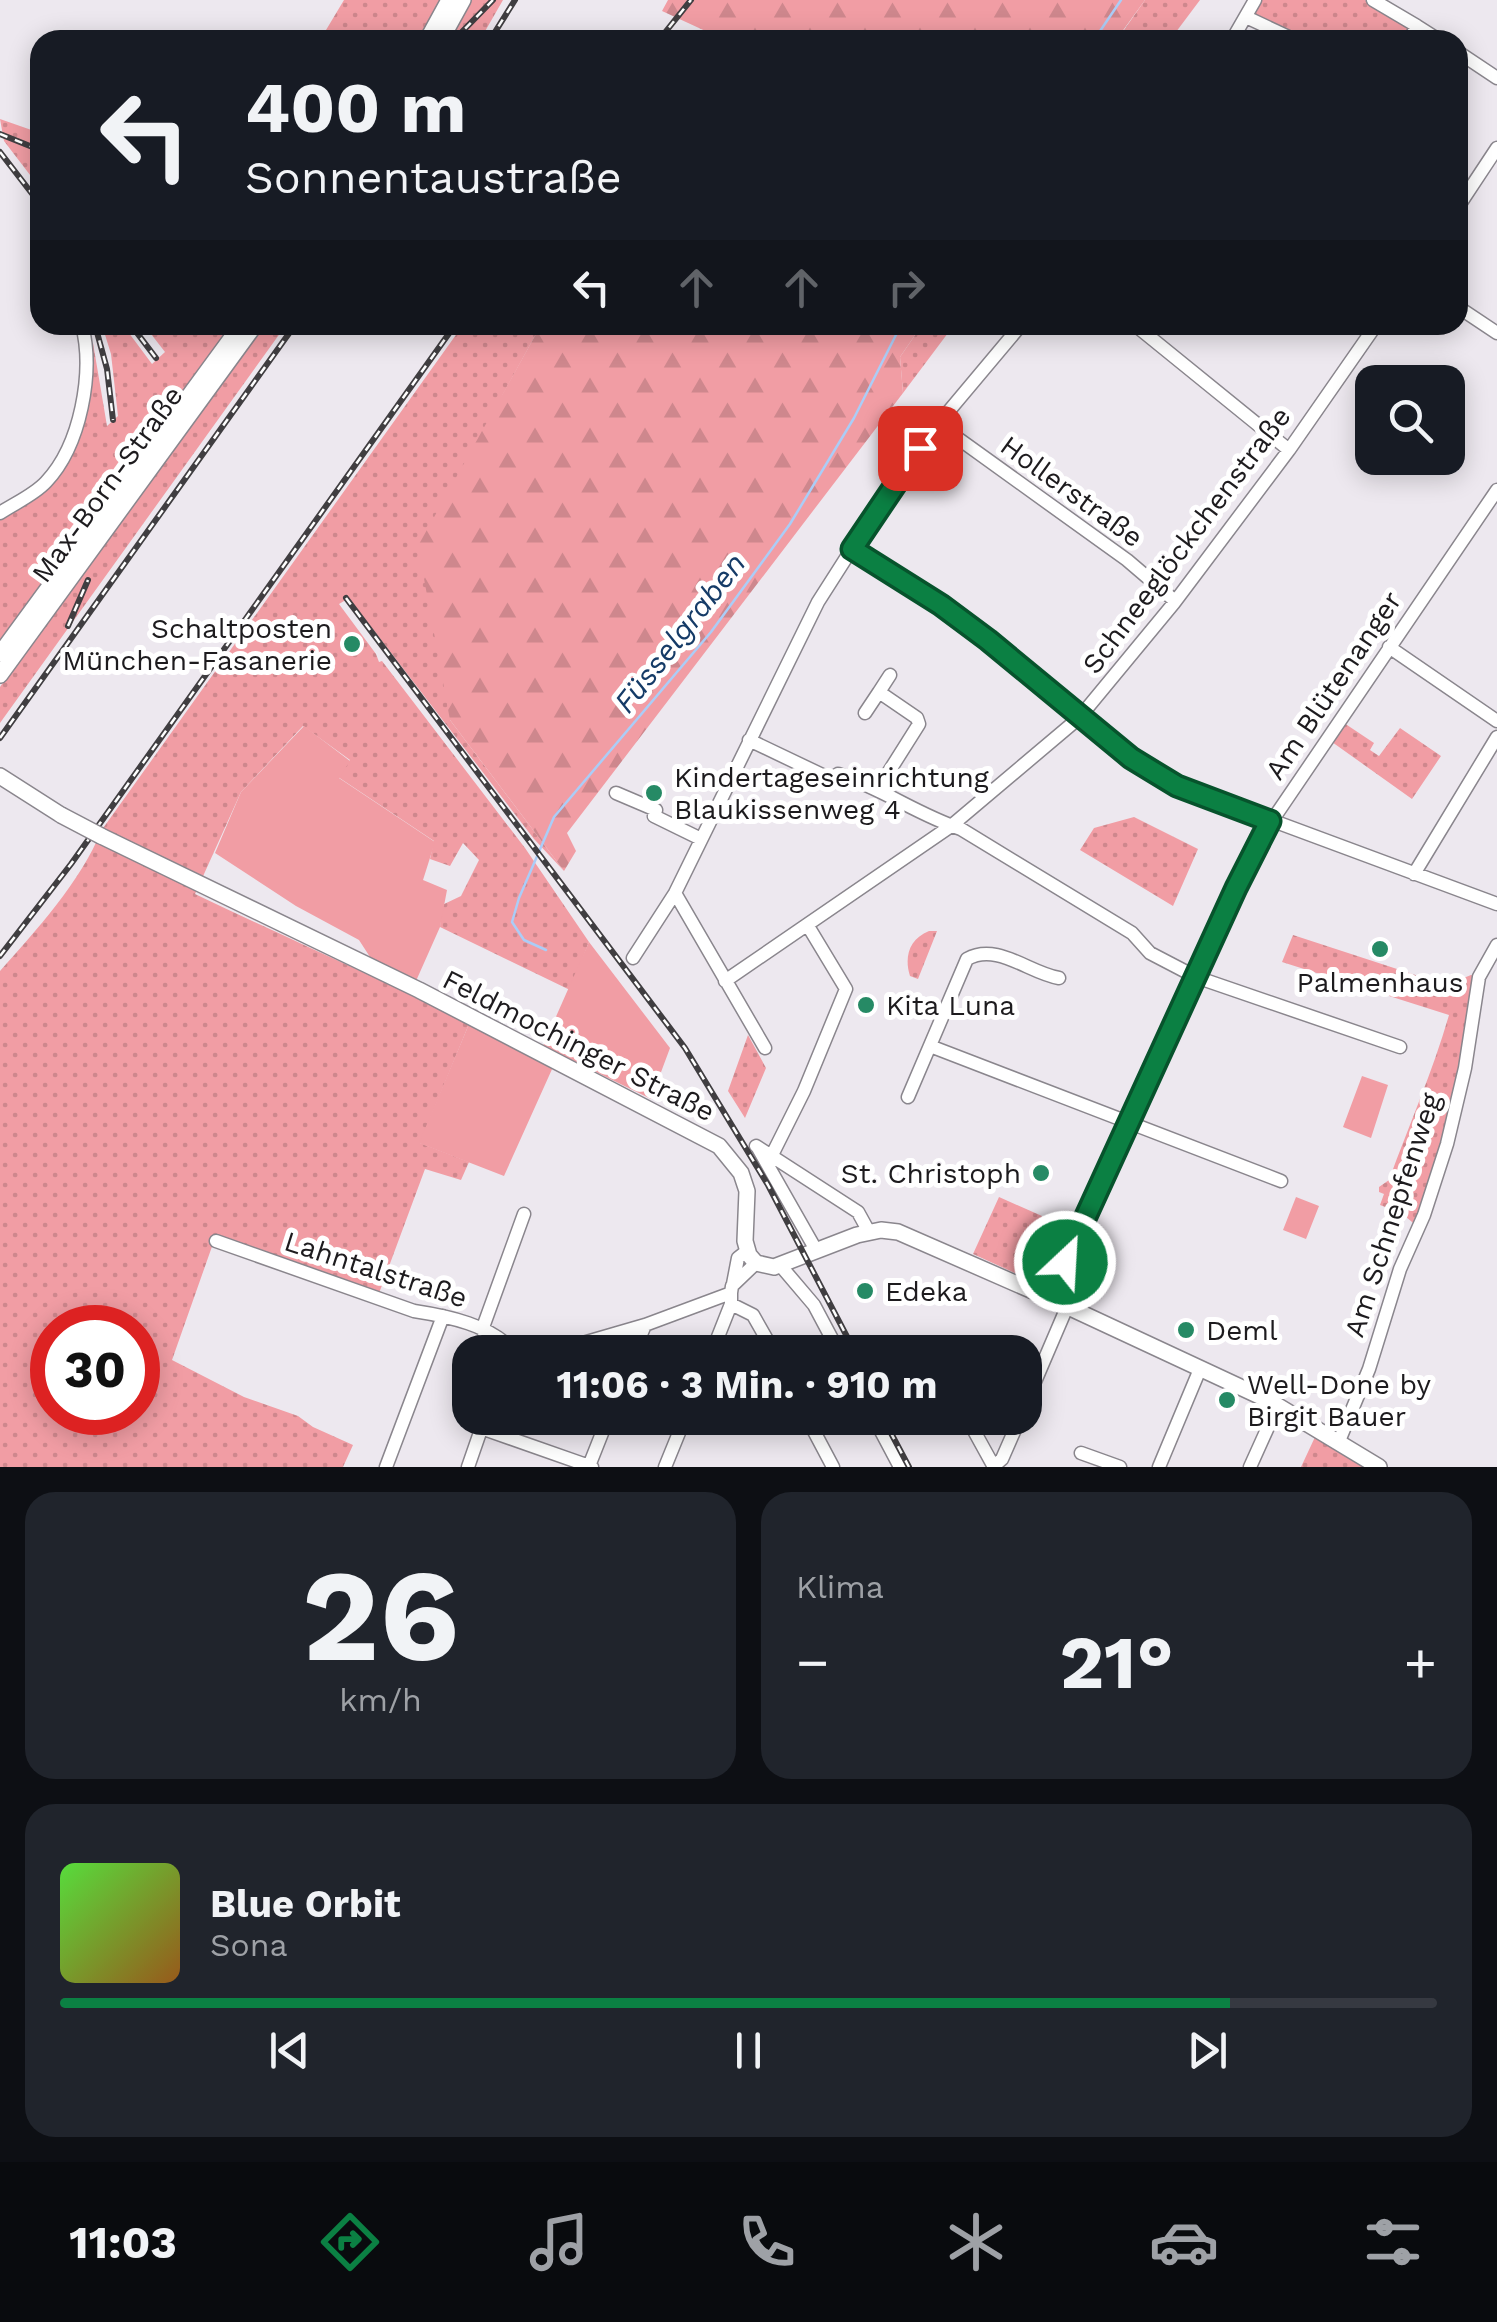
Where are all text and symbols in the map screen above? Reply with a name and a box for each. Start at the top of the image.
text: 400 m [245,67,466,149]
icon: left [80,70,210,200]
text: Sonnentaustraße [245,151,622,204]
icon: left [564,260,619,315]
icon: ahead [669,260,724,315]
icon: ahead [774,260,829,315]
icon: right [879,260,934,315]
map controls [1355,365,1465,475]
button: search [1355,365,1465,475]
street label: Max-Born-Straße [25,380,190,589]
street label: Schneeglöckchenstraße [1075,400,1297,680]
pin [878,406,963,491]
icon: arrive [893,421,948,476]
street label: Hollerstraße [994,429,1149,554]
water label: Füsselgraben [607,546,753,719]
street label: Am Blütenanger [1258,585,1409,786]
place label: Schaltposten München-Fasanerie [62,612,332,677]
marker: Schaltposten München-Fasanerie [341,633,363,655]
place label: Kindertageseinrichtung Blaukissenweg 4 [674,761,989,826]
marker: Kindertageseinrichtung Blaukissenweg 4 [643,782,665,804]
marker: Palmenhaus [1369,938,1391,960]
street label: Feldmochinger Straße [437,963,720,1128]
place label: Palmenhaus [1297,966,1463,999]
place label: Kita Luna [886,989,1015,1022]
marker: Kita Luna [855,994,877,1016]
street label: Am Schnepfenweg [1337,1089,1447,1341]
place label: St. Christoph [841,1157,1021,1190]
marker: St. Christoph [1030,1162,1052,1184]
position arrow [1013,1210,1117,1314]
street label: Lahntalstraße [280,1224,471,1315]
place label: Edeka [885,1275,968,1308]
marker: Edeka [854,1280,876,1302]
speed limit sign: 30 [30,1305,160,1435]
place label: Deml [1206,1314,1278,1347]
marker: Deml [1175,1319,1197,1341]
text: 11:06 · 3 Min. · 910 m [557,1363,937,1407]
place label: Well-Done by Birgit Bauer [1247,1368,1432,1433]
marker: Well-Done by Birgit Bauer [1216,1389,1238,1411]
text: 26 [302,1539,459,1692]
text: Klima [796,1568,884,1606]
text: 21° [1059,1618,1174,1706]
text: − [796,1630,829,1694]
text: + [1404,1630,1437,1694]
text: km/h [339,1681,422,1719]
text: Blue Orbit [210,1882,401,1926]
text: Sona [210,1926,288,1964]
icon: previous [262,2023,317,2078]
icon: pause [721,2023,776,2078]
icon: next [1180,2023,1235,2078]
icon: directions [315,2207,385,2277]
icon: music [524,2207,594,2277]
icon: phone [732,2207,802,2277]
icon: climate [941,2207,1011,2277]
icon: car [1149,2207,1219,2277]
icon: filters [1358,2207,1428,2277]
text: 11:03 [69,2216,177,2269]

